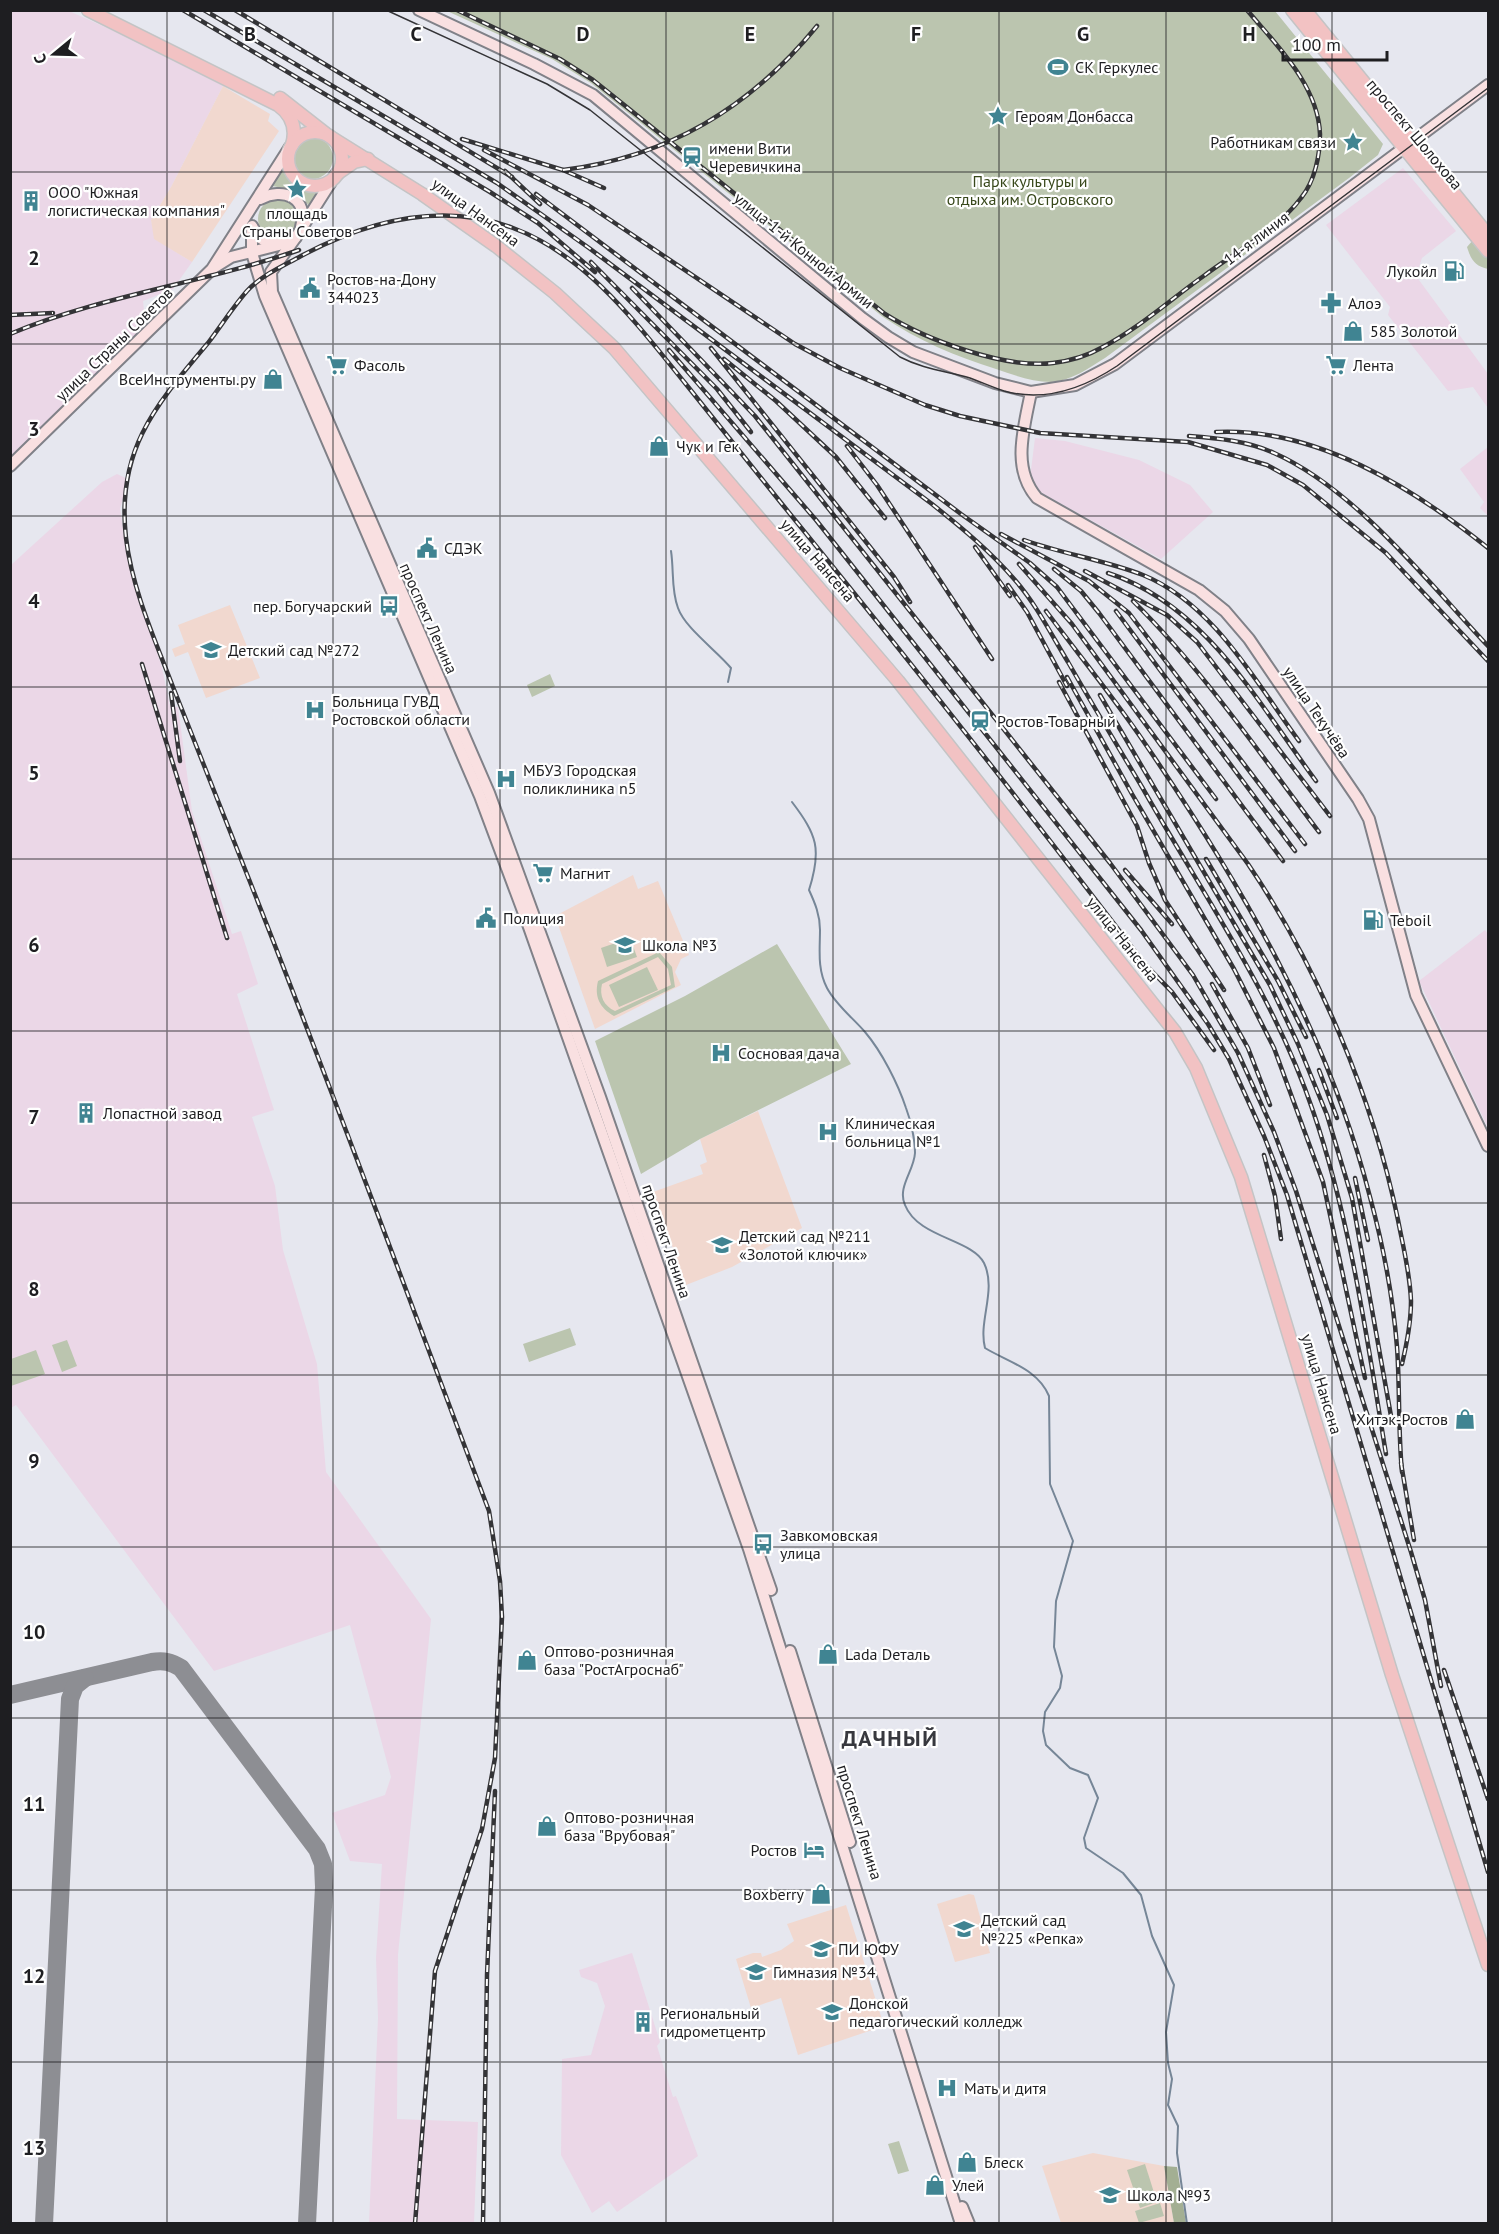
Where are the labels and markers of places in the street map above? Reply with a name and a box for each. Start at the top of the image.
sports icon: СК Геркулес [1046,55,1070,79]
place label: СК Геркулес [1075,57,1158,77]
place icon: Героям Донбасса [986,104,1010,128]
place label: Героям Донбасса [1015,106,1134,126]
place icon: Работникам связи [1341,130,1365,154]
place label: Работникам связи [1210,132,1336,152]
place label: имени Вити Черевичкина [709,138,801,176]
station icon: имени Вити Черевичкина [680,145,704,169]
place icon: площадь Страны Советов [285,177,309,201]
place label: ООО "Южная логистическая компания" [47,182,225,220]
building icon: ООО "Южная логистическая компания" [19,189,43,213]
place label: площадь Страны Советов [242,203,352,241]
fuel station icon: Лукойл [1442,259,1466,283]
place label: Лукойл [1386,261,1437,281]
place label: Ростов-на-Дону 344023 [327,269,436,307]
public building icon: Ростов-на-Дону 344023 [298,276,322,300]
pharmacy icon: Алоэ [1319,291,1343,315]
place label: Алоэ [1348,293,1381,313]
shop icon: 585 Золотой [1341,319,1365,343]
place label: 585 Золотой [1370,321,1457,341]
supermarket icon: Фасоль [325,353,349,377]
supermarket icon: Лента [1324,353,1348,377]
place label: Фасоль [354,355,405,375]
place label: Лента [1352,355,1394,375]
shop icon: ВсеИнструменты.ру [261,367,285,391]
place label: ВсеИнструменты.ру [119,369,257,389]
shop icon: Чук и Гек [647,434,671,458]
place label: Чук и Гек [676,436,740,456]
public building icon: СДЭК [415,536,439,560]
place label: СДЭК [444,538,483,558]
bus stop icon: пер. Богучарский [377,594,401,618]
place label: пер. Богучарский [253,596,372,616]
school or university icon: Детский сад №272 [199,638,223,662]
place label: Детский сад №272 [228,640,360,660]
place label: Больница ГУВД Ростовской области [332,691,470,729]
hospital icon: Больница ГУВД Ростовской области [303,698,327,722]
station icon: Ростов-Товарный [968,709,992,733]
place label: Ростов-Товарный [997,711,1116,731]
place label: МБУЗ Городская поликлиника n5 [523,760,636,798]
hospital icon: МБУЗ Городская поликлиника n5 [494,767,518,791]
supermarket icon: Магнит [531,861,555,885]
place label: Магнит [560,863,611,883]
public building icon: Полиция [474,906,498,930]
place label: Полиция [503,908,564,928]
fuel station icon: Teboil [1361,908,1385,932]
place label: Teboil [1390,910,1431,930]
school or university icon: Школа №3 [613,933,637,957]
place label: Школа №3 [642,935,717,955]
hospital icon: Сосновая дача [709,1041,733,1065]
place label: Сосновая дача [738,1043,840,1063]
building icon: Лопастной завод [74,1101,98,1125]
place label: Лопастной завод [102,1103,222,1123]
place label: Клиническая больница №1 [845,1113,941,1151]
hospital icon: Клиническая больница №1 [816,1120,840,1144]
place label: Детский сад №211 «Золотой ключик» [739,1226,871,1264]
school or university icon: Детский сад №211 «Золотой ключик» [710,1233,734,1257]
shop icon: Хитэк-Ростов [1453,1407,1477,1431]
place label: Хитэк-Ростов [1356,1409,1448,1429]
place label: Завкомовская улица [780,1525,878,1563]
bus stop icon: Завкомовская улица [751,1532,775,1556]
place label: Оптово-розничная база "РостАгроснаб" [544,1641,684,1679]
shop icon: Lada Dеталь [816,1642,840,1666]
place label: Lada Dеталь [845,1644,930,1664]
shop icon: Оптово-розничная база "РостАгроснаб" [515,1648,539,1672]
place label: Оптово-розничная база "Врубовая" [564,1807,694,1845]
shop icon: Оптово-розничная база "Врубовая" [535,1814,559,1838]
hotel icon: Ростов [802,1838,826,1862]
place label: Ростов [750,1840,797,1860]
shop icon: Boxberry [809,1882,833,1906]
place label: Boxberry [743,1884,805,1904]
place label: Детский сад №225 «Репка» [981,1910,1084,1948]
school or university icon: Детский сад №225 «Репка» [952,1917,976,1941]
school or university icon: ПИ ЮФУ [809,1937,833,1961]
place label: ПИ ЮФУ [838,1939,899,1959]
school or university icon: Гимназия №34 [744,1960,768,1984]
place label: Гимназия №34 [773,1962,876,1982]
place label: Донской педагогический колледж [849,1993,1023,2031]
school or university icon: Донской педагогический колледж [820,2000,844,2024]
place label: Региональный гидрометцентр [660,2003,766,2041]
building icon: Региональный гидрометцентр [631,2010,655,2034]
hospital icon: Мать и дитя [935,2076,959,2100]
place label: Мать и дитя [964,2078,1046,2098]
shop icon: Блеск [955,2150,979,2174]
place label: Блеск [984,2152,1024,2172]
shop icon: Улей [923,2173,947,2197]
place label: Улей [952,2175,984,2195]
school or university icon: Школа №93 [1098,2183,1122,2207]
place label: Школа №93 [1127,2185,1211,2205]

